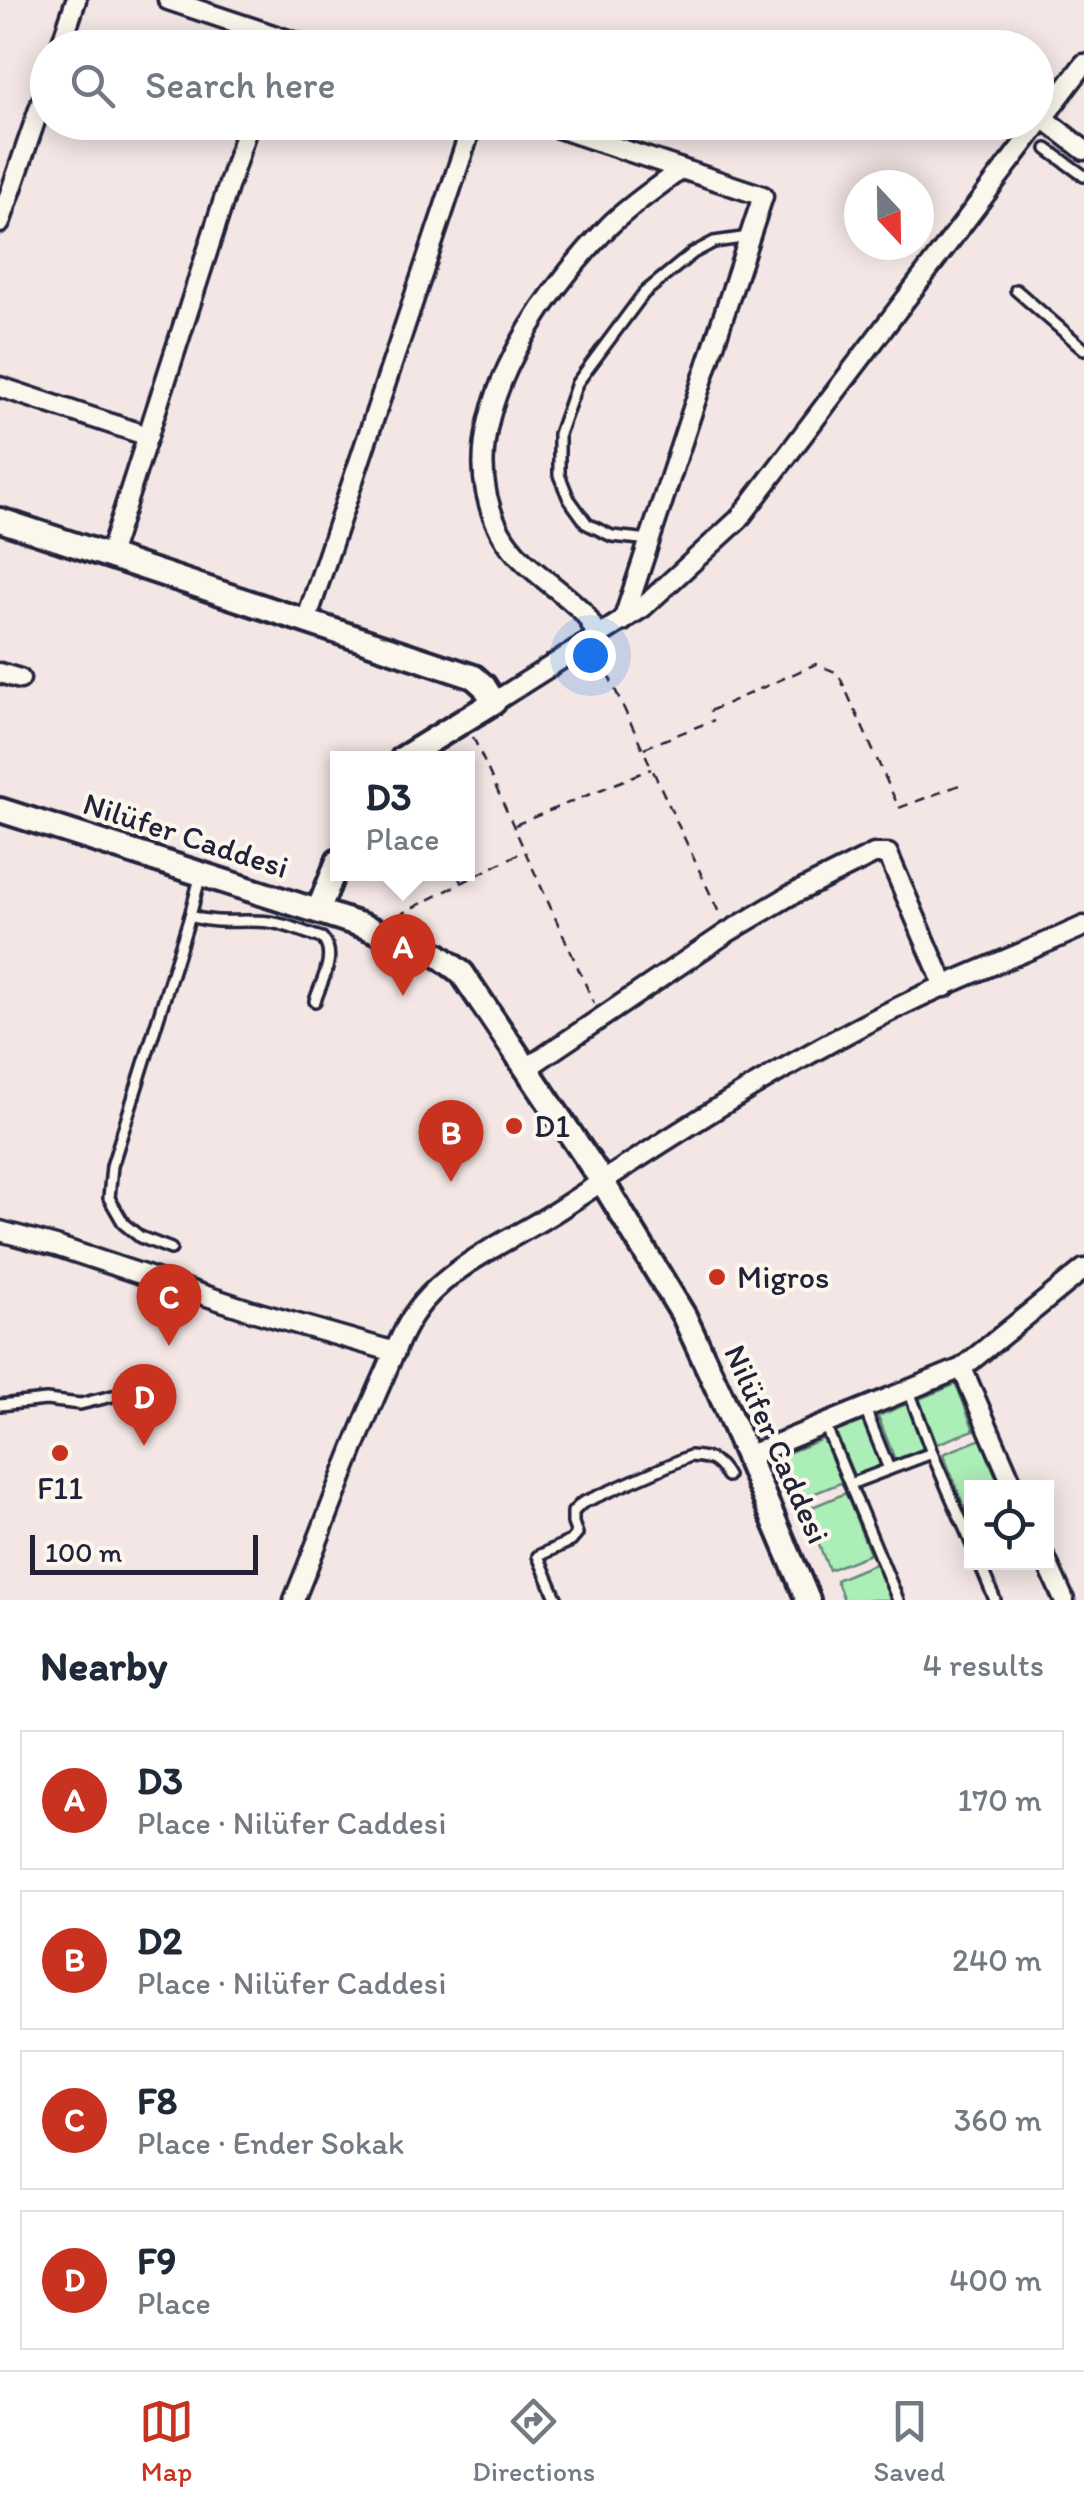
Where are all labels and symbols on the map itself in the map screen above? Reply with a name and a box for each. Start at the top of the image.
north arrow [844,170,934,260]
your location [565,630,616,681]
street label: Nilüfer Caddesi [79,784,293,886]
pin: A [370,914,436,996]
pin: B [418,1100,484,1182]
place label: D1 [534,1107,570,1145]
marker: D1 [503,1115,525,1137]
place label: Migros [737,1258,829,1296]
pin: C [136,1264,202,1346]
marker: Migros [706,1266,728,1288]
street label: Nilüfer Caddesi [716,1339,838,1549]
pin: D [112,1364,176,1446]
marker: F11 [49,1442,71,1464]
place label: F11 [37,1469,83,1507]
scale bar [30,1530,258,1574]

